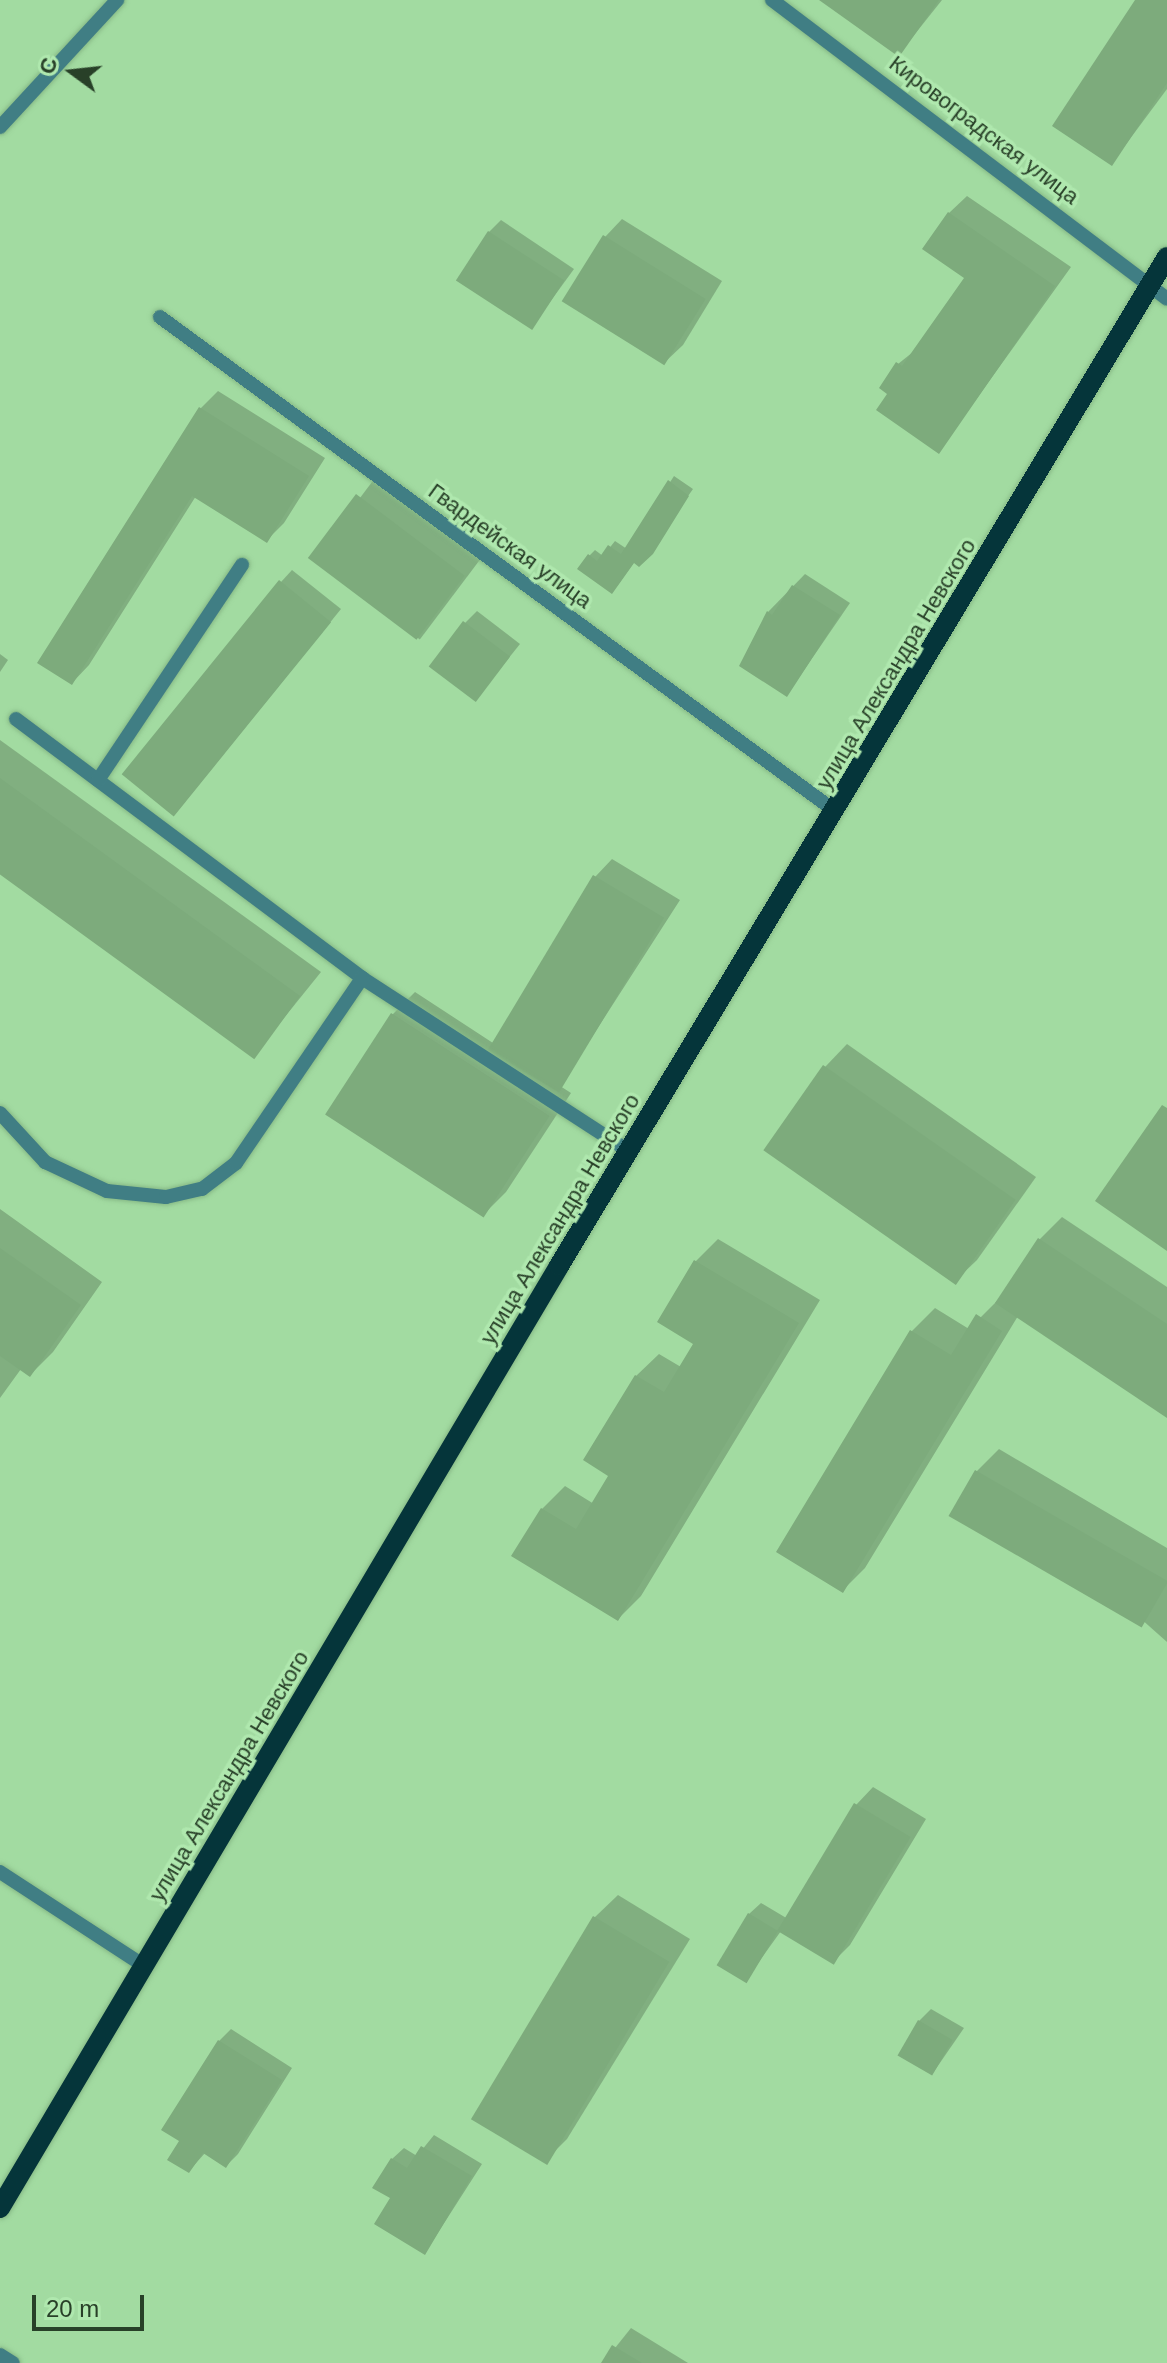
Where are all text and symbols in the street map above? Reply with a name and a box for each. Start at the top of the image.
north arrow [32,32,112,112]
street label: Кировоградская улица [884,50,1084,210]
text: С [34,55,62,77]
street label: Гвардейская улица [423,478,597,614]
street label: улица Александра Невского [811,534,981,794]
street label: улица Александра Невского [475,1089,645,1349]
street label: улица Александра Невского [144,1646,314,1906]
scale bar [36,2279,148,2329]
text: 20 m [46,2295,99,2322]

